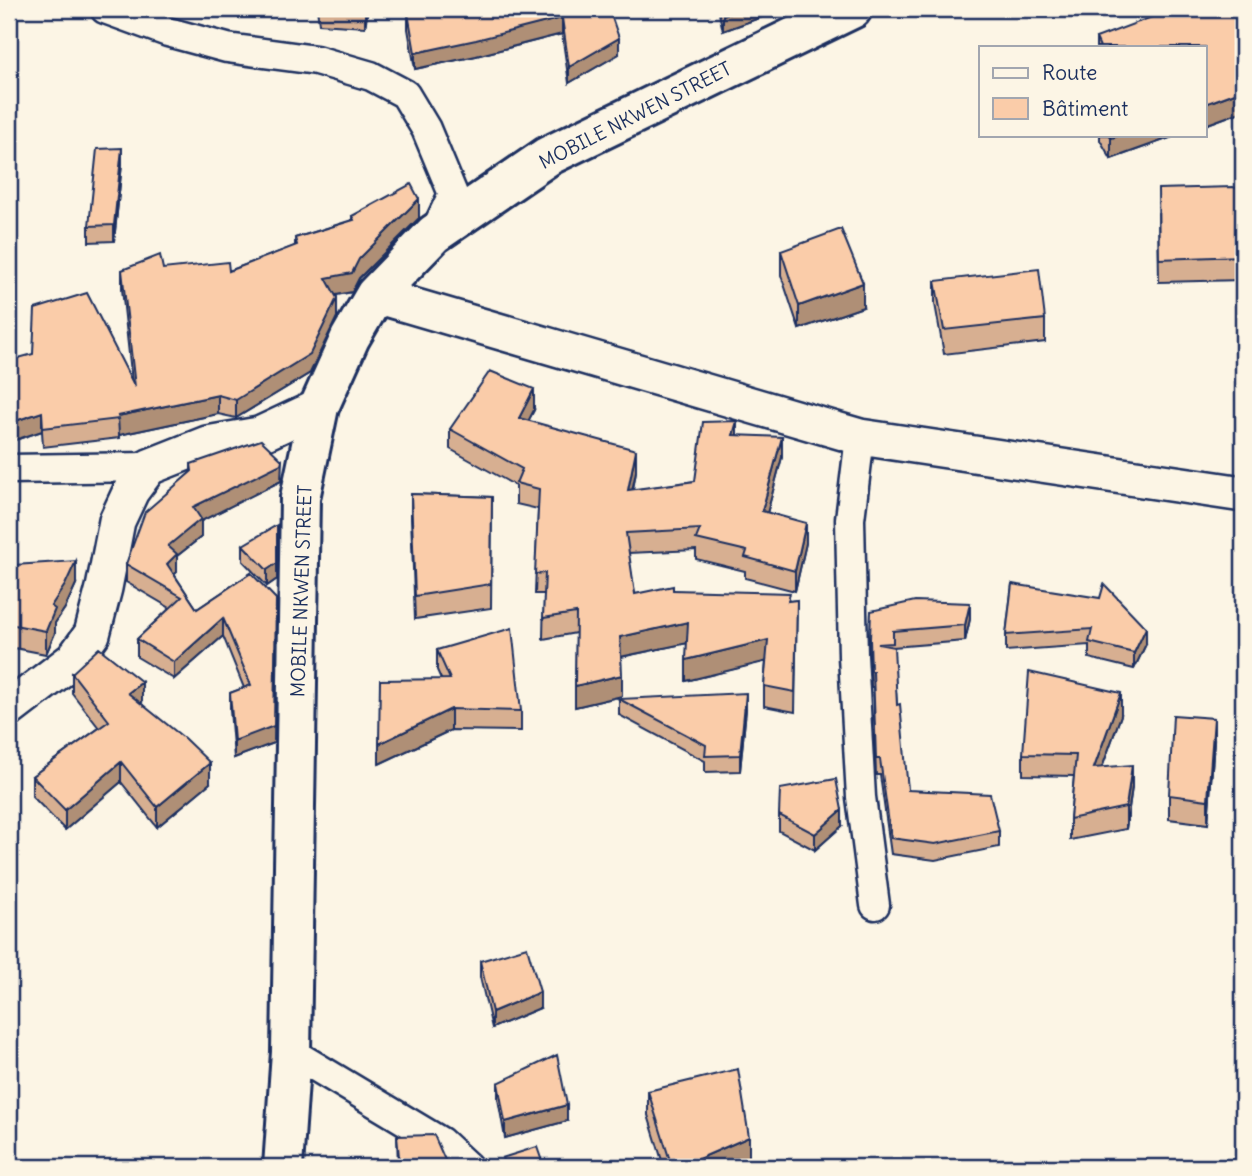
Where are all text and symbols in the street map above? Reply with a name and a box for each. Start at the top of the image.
legend [979,46,1206,136]
street label: MOBILE NKWEN STREET [535,56,735,174]
text: Route [1042,59,1097,86]
text: Bâtiment [1042,95,1128,122]
street label: MOBILE NKWEN STREET [285,484,317,698]

